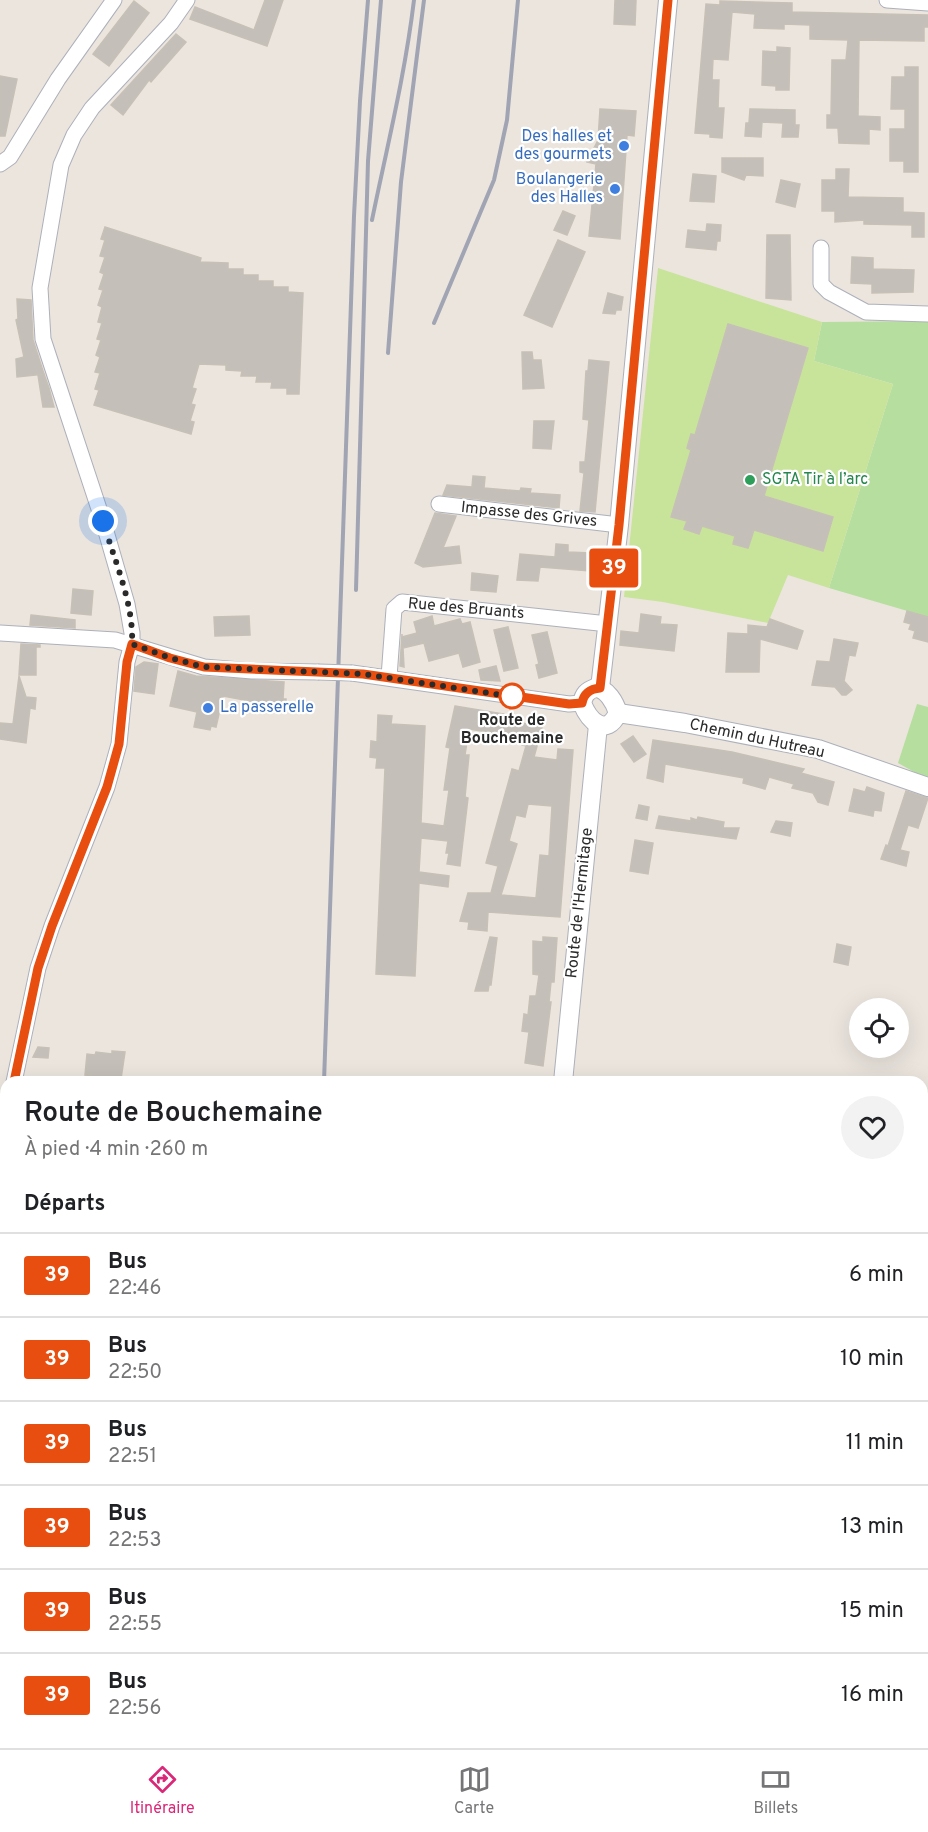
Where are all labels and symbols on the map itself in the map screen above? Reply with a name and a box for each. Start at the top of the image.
place label: Des halles et des gourmets [515,127,612,165]
marker: Des halles et des gourmets [617,139,631,153]
place label: Boulangerie des Halles [516,170,603,208]
marker: Boulangerie des Halles [608,182,622,196]
place label: SGTA Tir à l’arc [762,470,868,490]
marker: SGTA Tir à l’arc [743,473,757,487]
street label: Impasse des Grives [460,498,598,532]
your location [88,506,118,536]
line badge: 39 [587,548,641,588]
street label: Rue des Bruants [407,594,525,624]
marker: Route de Bouchemaine [499,683,525,709]
place label: La passerelle [220,698,314,718]
marker: La passerelle [201,701,215,715]
place label: Route de Bouchemaine [461,711,563,749]
street label: Chemin du Hutreau [687,715,827,763]
street label: Route de l'Hermitage [562,827,598,979]

